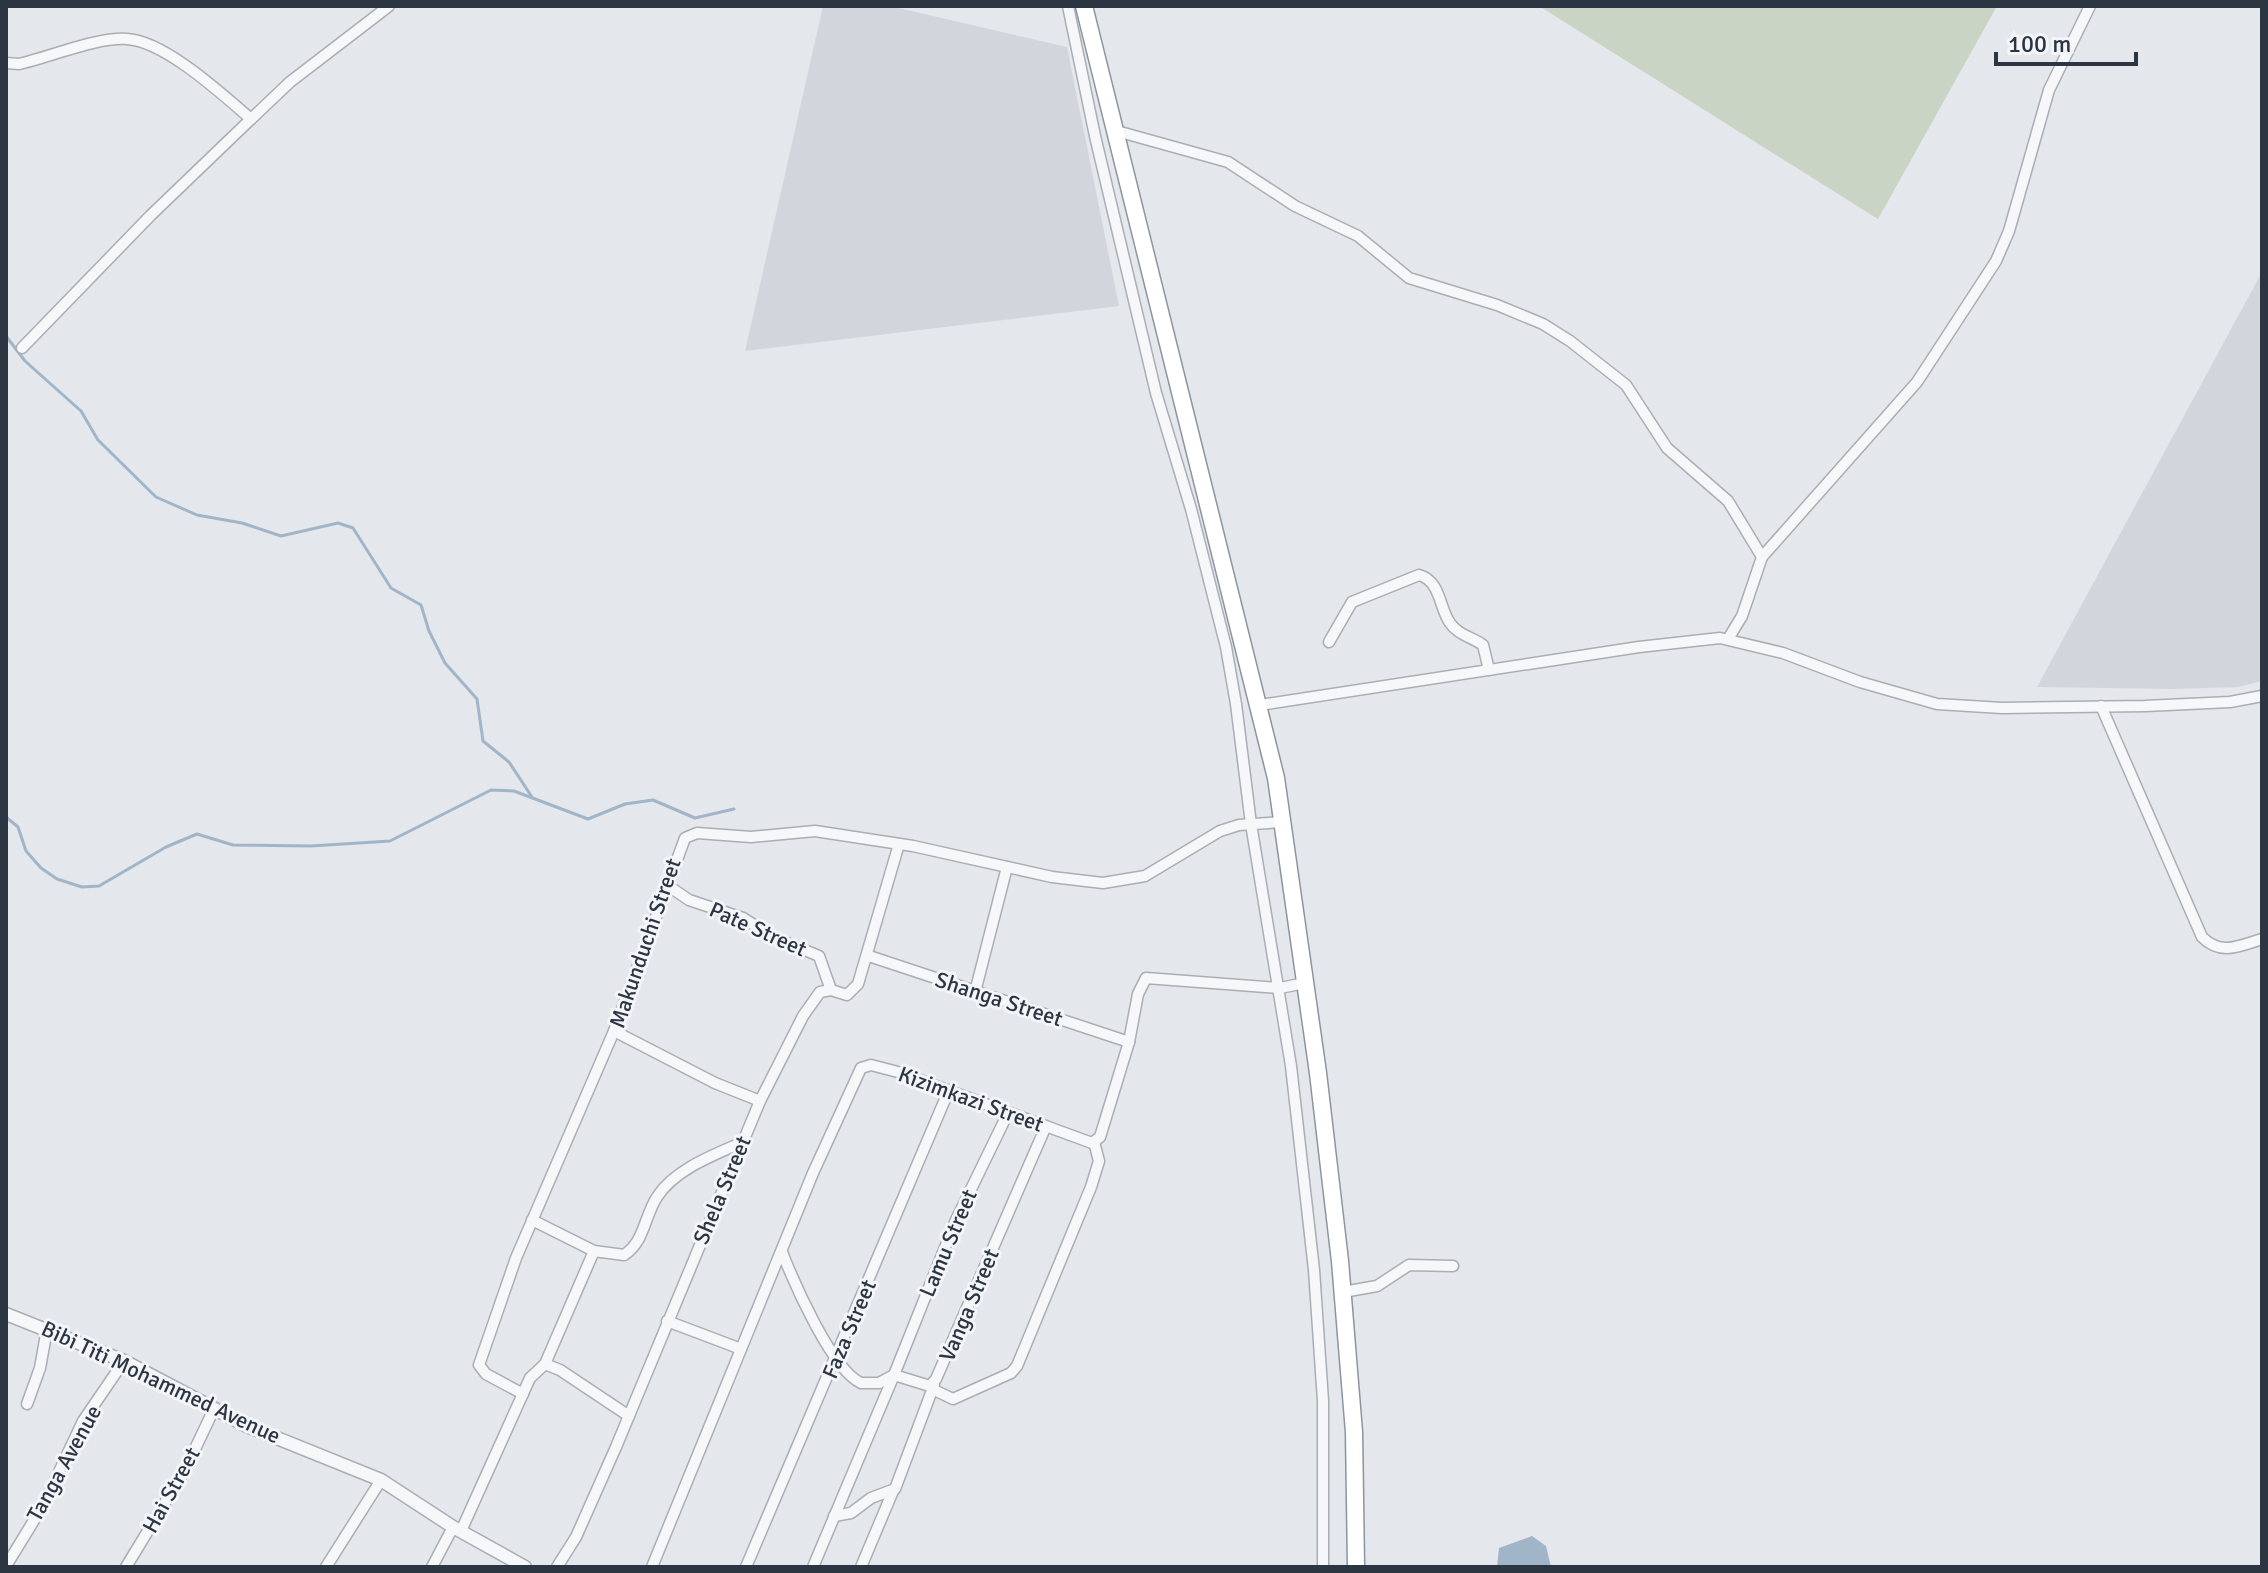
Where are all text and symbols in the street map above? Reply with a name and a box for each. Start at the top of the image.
scale bar [1996,16,2136,66]
text: 100 m [2008,29,2071,59]
street label: Makunduchi Street [603,854,687,1031]
street label: Pate Street [705,896,811,963]
street label: Shanga Street [932,966,1066,1032]
street label: Kizimkazi Street [895,1060,1048,1138]
street label: Shela Street [687,1132,757,1248]
street label: Lamu Street [913,1185,983,1301]
street label: Vanga Street [933,1244,1005,1365]
street label: Faza Street [816,1275,882,1383]
street label: Bibi Titi Mohammed Avenue [37,1315,285,1449]
street label: Tanga Avenue [21,1400,107,1526]
street label: Hai Street [136,1442,206,1538]

